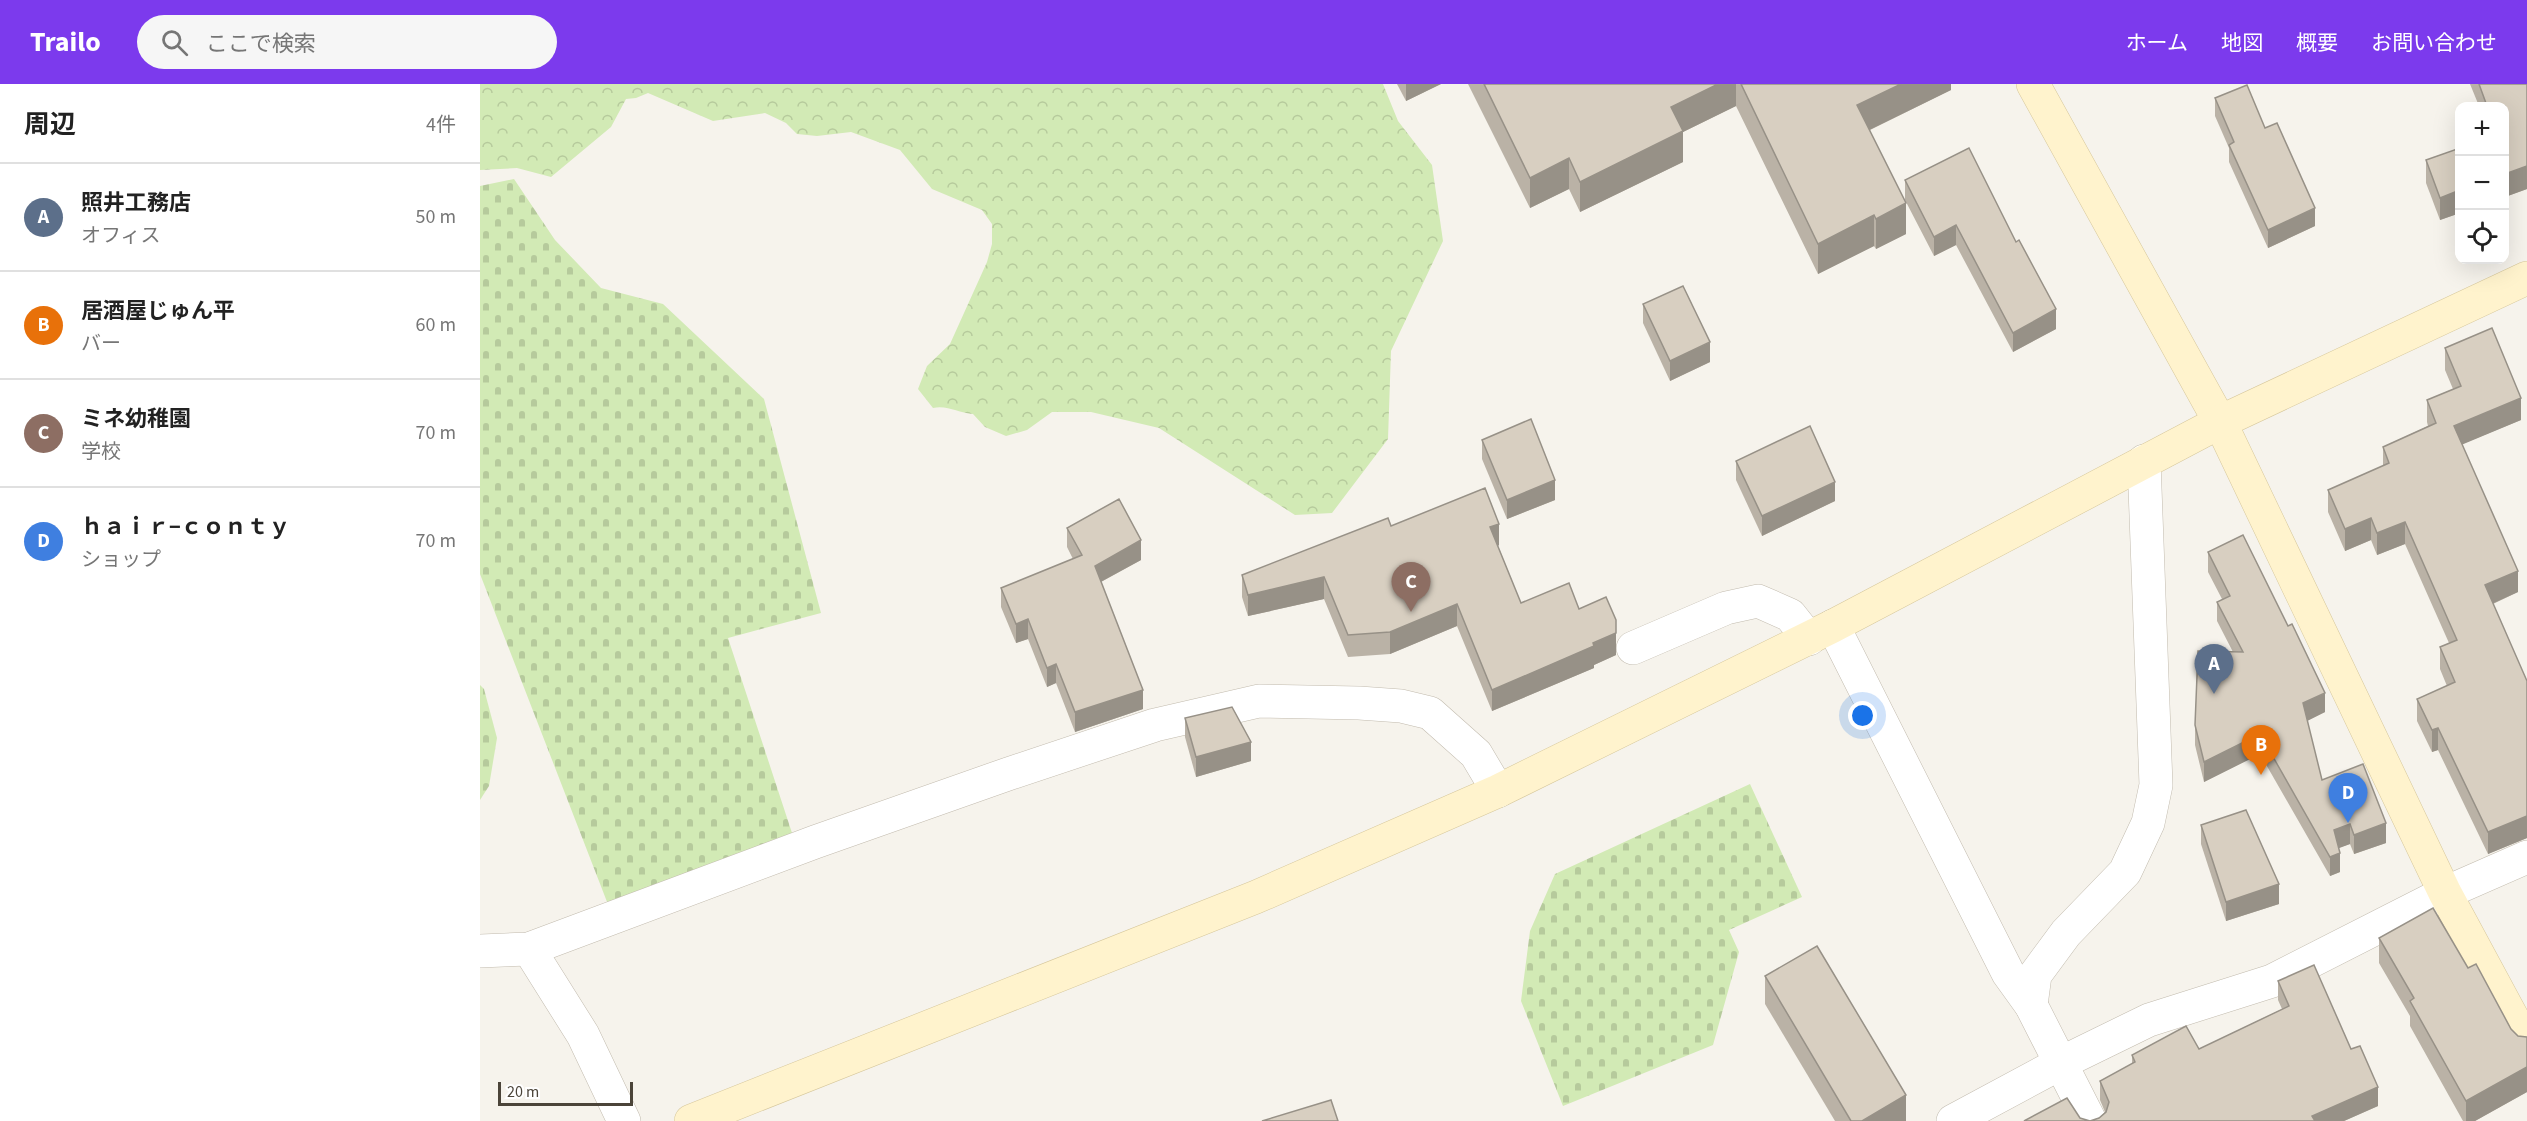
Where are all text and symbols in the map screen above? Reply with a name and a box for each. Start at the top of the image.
search box [137,15,557,69]
text: Trailo [30,22,101,62]
icon: search [158,26,191,59]
text: ここで検索 [206,28,316,60]
text: ホーム [2126,28,2188,58]
text: 地図 [2221,28,2263,58]
text: 概要 [2296,28,2338,58]
text: お問い合わせ [2371,28,2497,58]
map controls [2455,102,2509,264]
button: + [2455,102,2509,156]
text: 周辺 [24,106,76,143]
text: 4件 [426,111,456,139]
button: − [2455,156,2509,210]
text: 照井工務店 [81,187,191,219]
text: A [38,203,49,231]
text: 50 m [416,203,456,231]
button: locate [2455,210,2509,264]
text: オフィス [81,222,161,250]
text: 居酒屋じゅん平 [81,295,235,327]
text: B [37,311,50,339]
text: 60 m [416,311,456,339]
text: バー [81,330,121,358]
text: ミネ幼稚園 [81,403,191,435]
text: C [38,419,49,447]
text: 70 m [416,419,456,447]
text: 学校 [81,438,121,466]
text: ｈａｉｒ−ｃｏｎｔｙ [81,511,291,543]
text: D [37,527,50,555]
text: 70 m [416,527,456,555]
text: ショップ [81,546,161,574]
pin: C [1392,562,1430,612]
pin: A [2194,644,2234,694]
your location [1848,701,1877,730]
pin: B [2242,726,2280,775]
pin: D [2328,774,2368,823]
scale bar [498,1079,633,1106]
text: 20 m [507,1081,539,1103]

